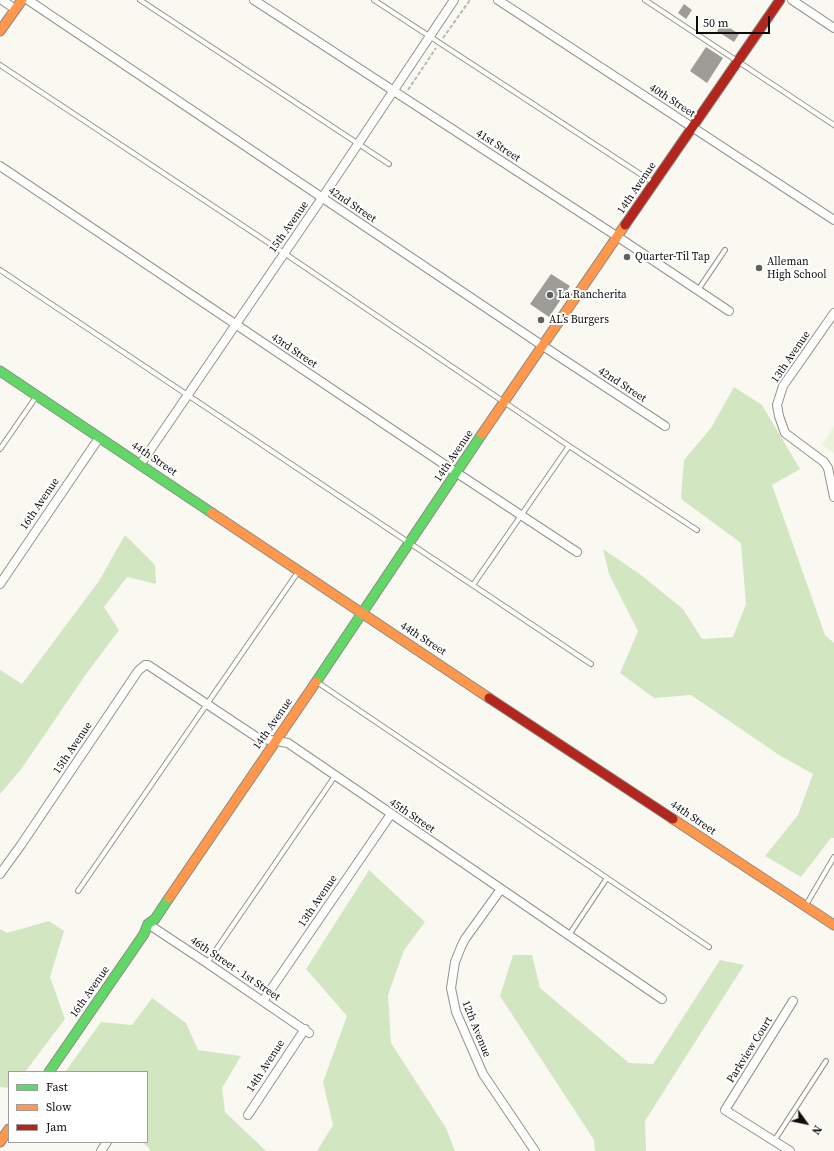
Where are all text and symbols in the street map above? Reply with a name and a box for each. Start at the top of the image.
scale bar [698,8,772,34]
text: 50 m [703,15,729,31]
street label: 40th Street [647,81,697,121]
street label: 41st Street [473,127,523,165]
street label: 14th Avenue [615,159,659,217]
street label: 42nd Street [326,184,378,226]
street label: 15th Avenue [266,199,312,255]
place label: Quarter-Til Tap [635,250,710,264]
marker: Quarter-Til Tap [622,252,632,262]
place label: Alleman High School [767,255,826,281]
marker: Alleman High School [754,263,764,273]
place label: La Rancherita [558,288,627,302]
marker: La Rancherita [545,290,555,300]
place label: AL’s Burgers [549,313,609,327]
marker: AL’s Burgers [536,315,546,325]
street label: 13th Avenue [769,328,813,386]
street label: 43rd Street [268,331,320,371]
street label: 42nd Street [595,365,649,405]
street label: 14th Avenue [432,427,476,485]
street label: 44th Street [129,439,179,479]
street label: 16th Avenue [18,475,62,533]
street label: 44th Street [398,619,448,659]
street label: 14th Avenue [250,696,296,752]
street label: 15th Avenue [51,719,95,777]
street label: 45th Street [387,796,437,836]
street label: 44th Street [668,798,718,838]
street label: 13th Avenue [296,872,340,930]
street label: 46th Street - 1st Street [188,934,282,1004]
street label: 16th Avenue [67,964,113,1020]
street label: 12th Avenue [459,999,493,1059]
street label: Parkview Court [724,1014,776,1086]
street label: 14th Avenue [244,1037,288,1095]
legend [8,1071,148,1143]
text: Fast [46,1079,68,1095]
text: Slow [46,1099,71,1115]
north arrow [786,1103,826,1143]
text: Jam [46,1119,67,1135]
text: N [808,1122,825,1137]

